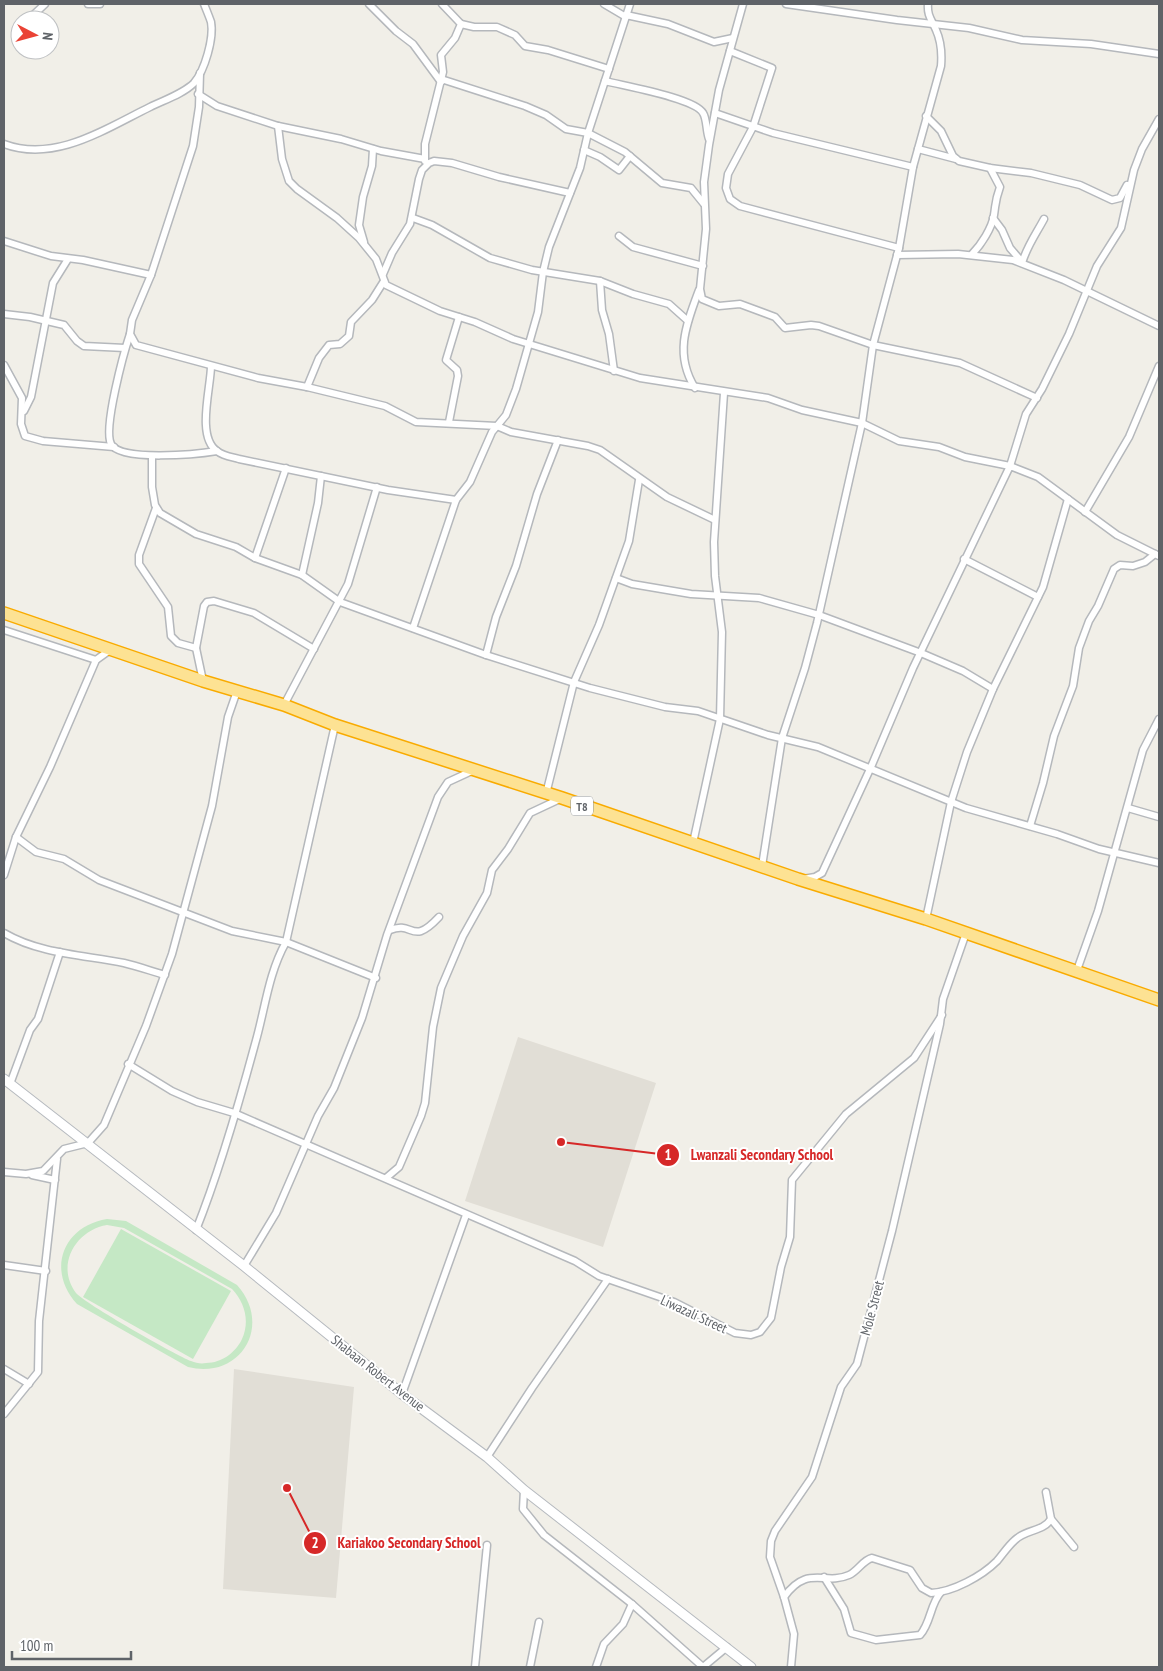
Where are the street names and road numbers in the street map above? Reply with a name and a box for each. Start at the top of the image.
road number: T8 [571,796,593,816]
street label: Mole Street [856,1279,888,1337]
street label: Liwazali Street [658,1291,730,1337]
street label: Shabaan Robert Avenue [327,1331,429,1415]

